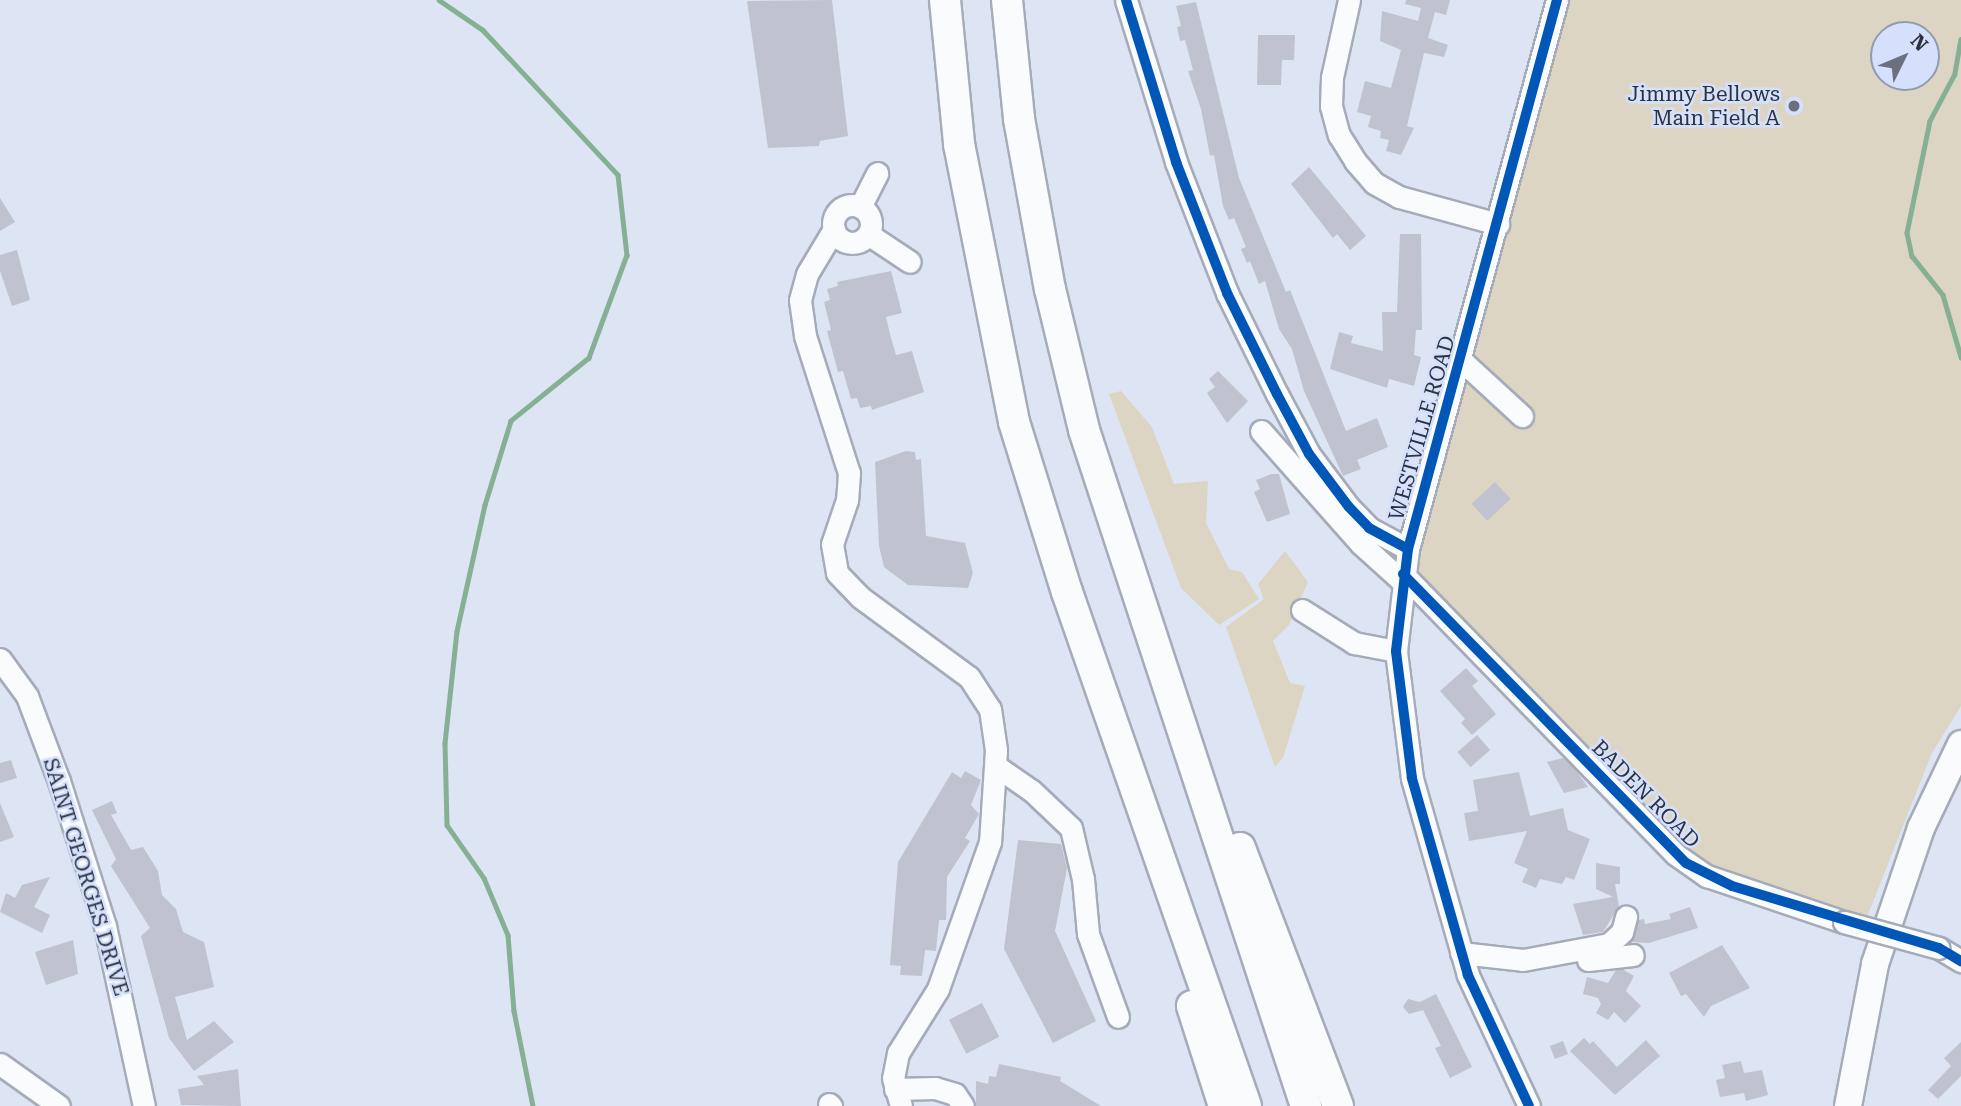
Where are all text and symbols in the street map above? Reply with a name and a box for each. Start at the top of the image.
north arrow [1870,21,1940,91]
text: N [1906,29,1933,56]
place label: Jimmy Bellows Main Field A [1627,81,1780,131]
marker: Jimmy Bellows Main Field A [1786,98,1802,114]
street label: WESTVILLE ROAD [1384,333,1460,523]
street label: BADEN ROAD [1587,735,1705,853]
street label: SAINT GEORGES DRIVE [38,755,134,999]

